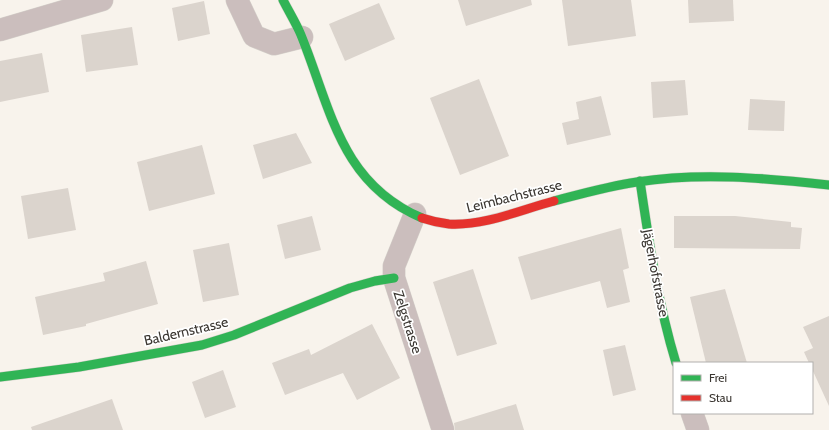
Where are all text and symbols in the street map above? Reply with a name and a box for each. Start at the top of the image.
street label: Leimbachstrasse [464,175,564,217]
street label: Jägerhofstrasse [638,227,673,318]
street label: Zelgstrasse [389,288,427,356]
street label: Baldernstrasse [142,313,230,349]
legend [673,362,813,414]
text: Frei [709,370,727,385]
text: Stau [709,390,732,405]

